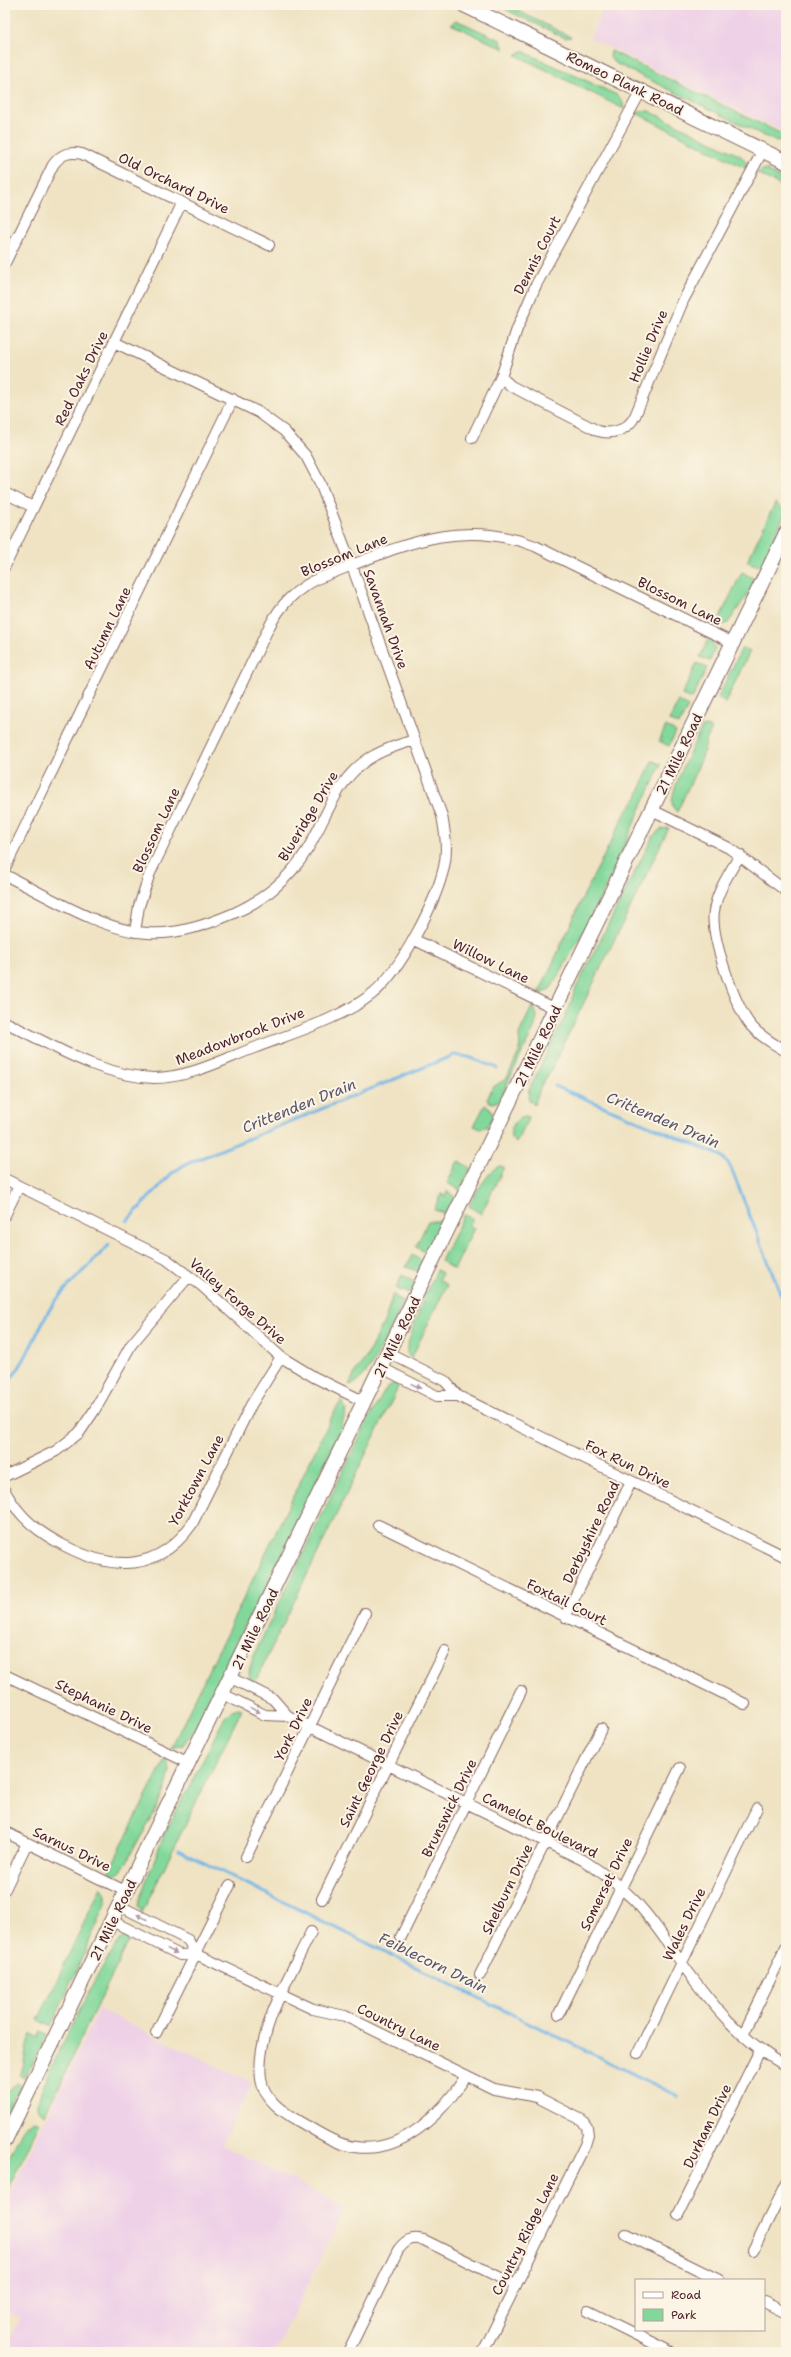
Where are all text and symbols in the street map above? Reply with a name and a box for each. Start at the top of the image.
street label: Romeo Plank Road [563,47,687,119]
street label: Old Orchard Drive [115,148,233,218]
street label: Dennis Court [509,212,565,298]
street label: Hollie Drive [625,307,671,385]
street label: Red Oaks Drive [50,328,112,428]
street label: Blossom Lane [298,529,390,581]
street label: Savannah Drive [360,566,413,672]
street label: Blossom Lane [635,573,725,629]
street label: Autumn Lane [79,584,135,672]
street label: 21 Mile Road [651,710,707,798]
street label: Blueridge Drive [274,767,342,865]
street label: Blossom Lane [128,784,184,876]
street label: Willow Lane [450,935,532,987]
street label: 21 Mile Road [510,1002,566,1090]
street label: Meadowbrook Drive [173,1003,307,1069]
water label: Crittenden Drain [239,1074,359,1138]
water label: Crittenden Drain [603,1087,723,1153]
street label: Valley Forge Drive [186,1254,290,1348]
street label: 21 Mile Road [369,1293,425,1381]
one-way arrow [411,1383,422,1389]
street label: Yorktown Lane [164,1431,228,1529]
street label: Fox Run Drive [582,1436,674,1492]
street label: Derbyshire Road [558,1478,624,1586]
street label: Foxtail Court [524,1575,610,1629]
street label: 21 Mile Road [227,1585,283,1673]
street label: Stephanie Drive [53,1675,155,1737]
street label: York Drive [270,1694,316,1764]
one-way arrow [249,1707,260,1713]
street label: Saint George Drive [335,1708,407,1830]
street label: Brunswick Drive [417,1756,481,1860]
street label: Camelot Boulevard [479,1788,601,1862]
street label: Sarnus Drive [30,1822,114,1876]
street label: Somerset Drive [576,1834,636,1934]
street label: Shelburn Drive [477,1841,537,1937]
street label: 21 Mile Road [85,1876,141,1964]
street label: Wales Drive [659,1884,710,1964]
one-way arrow [136,1914,148,1921]
water label: Feiblecorn Drain [375,1928,491,1998]
one-way arrow [166,1948,178,1954]
street label: Country Lane [354,1999,444,2055]
street label: Durham Drive [679,2081,735,2171]
street label: Country Ridge Lane [487,2170,563,2298]
legend [635,2279,765,2331]
text: Road [671,2287,702,2303]
text: Park [671,2307,697,2323]

